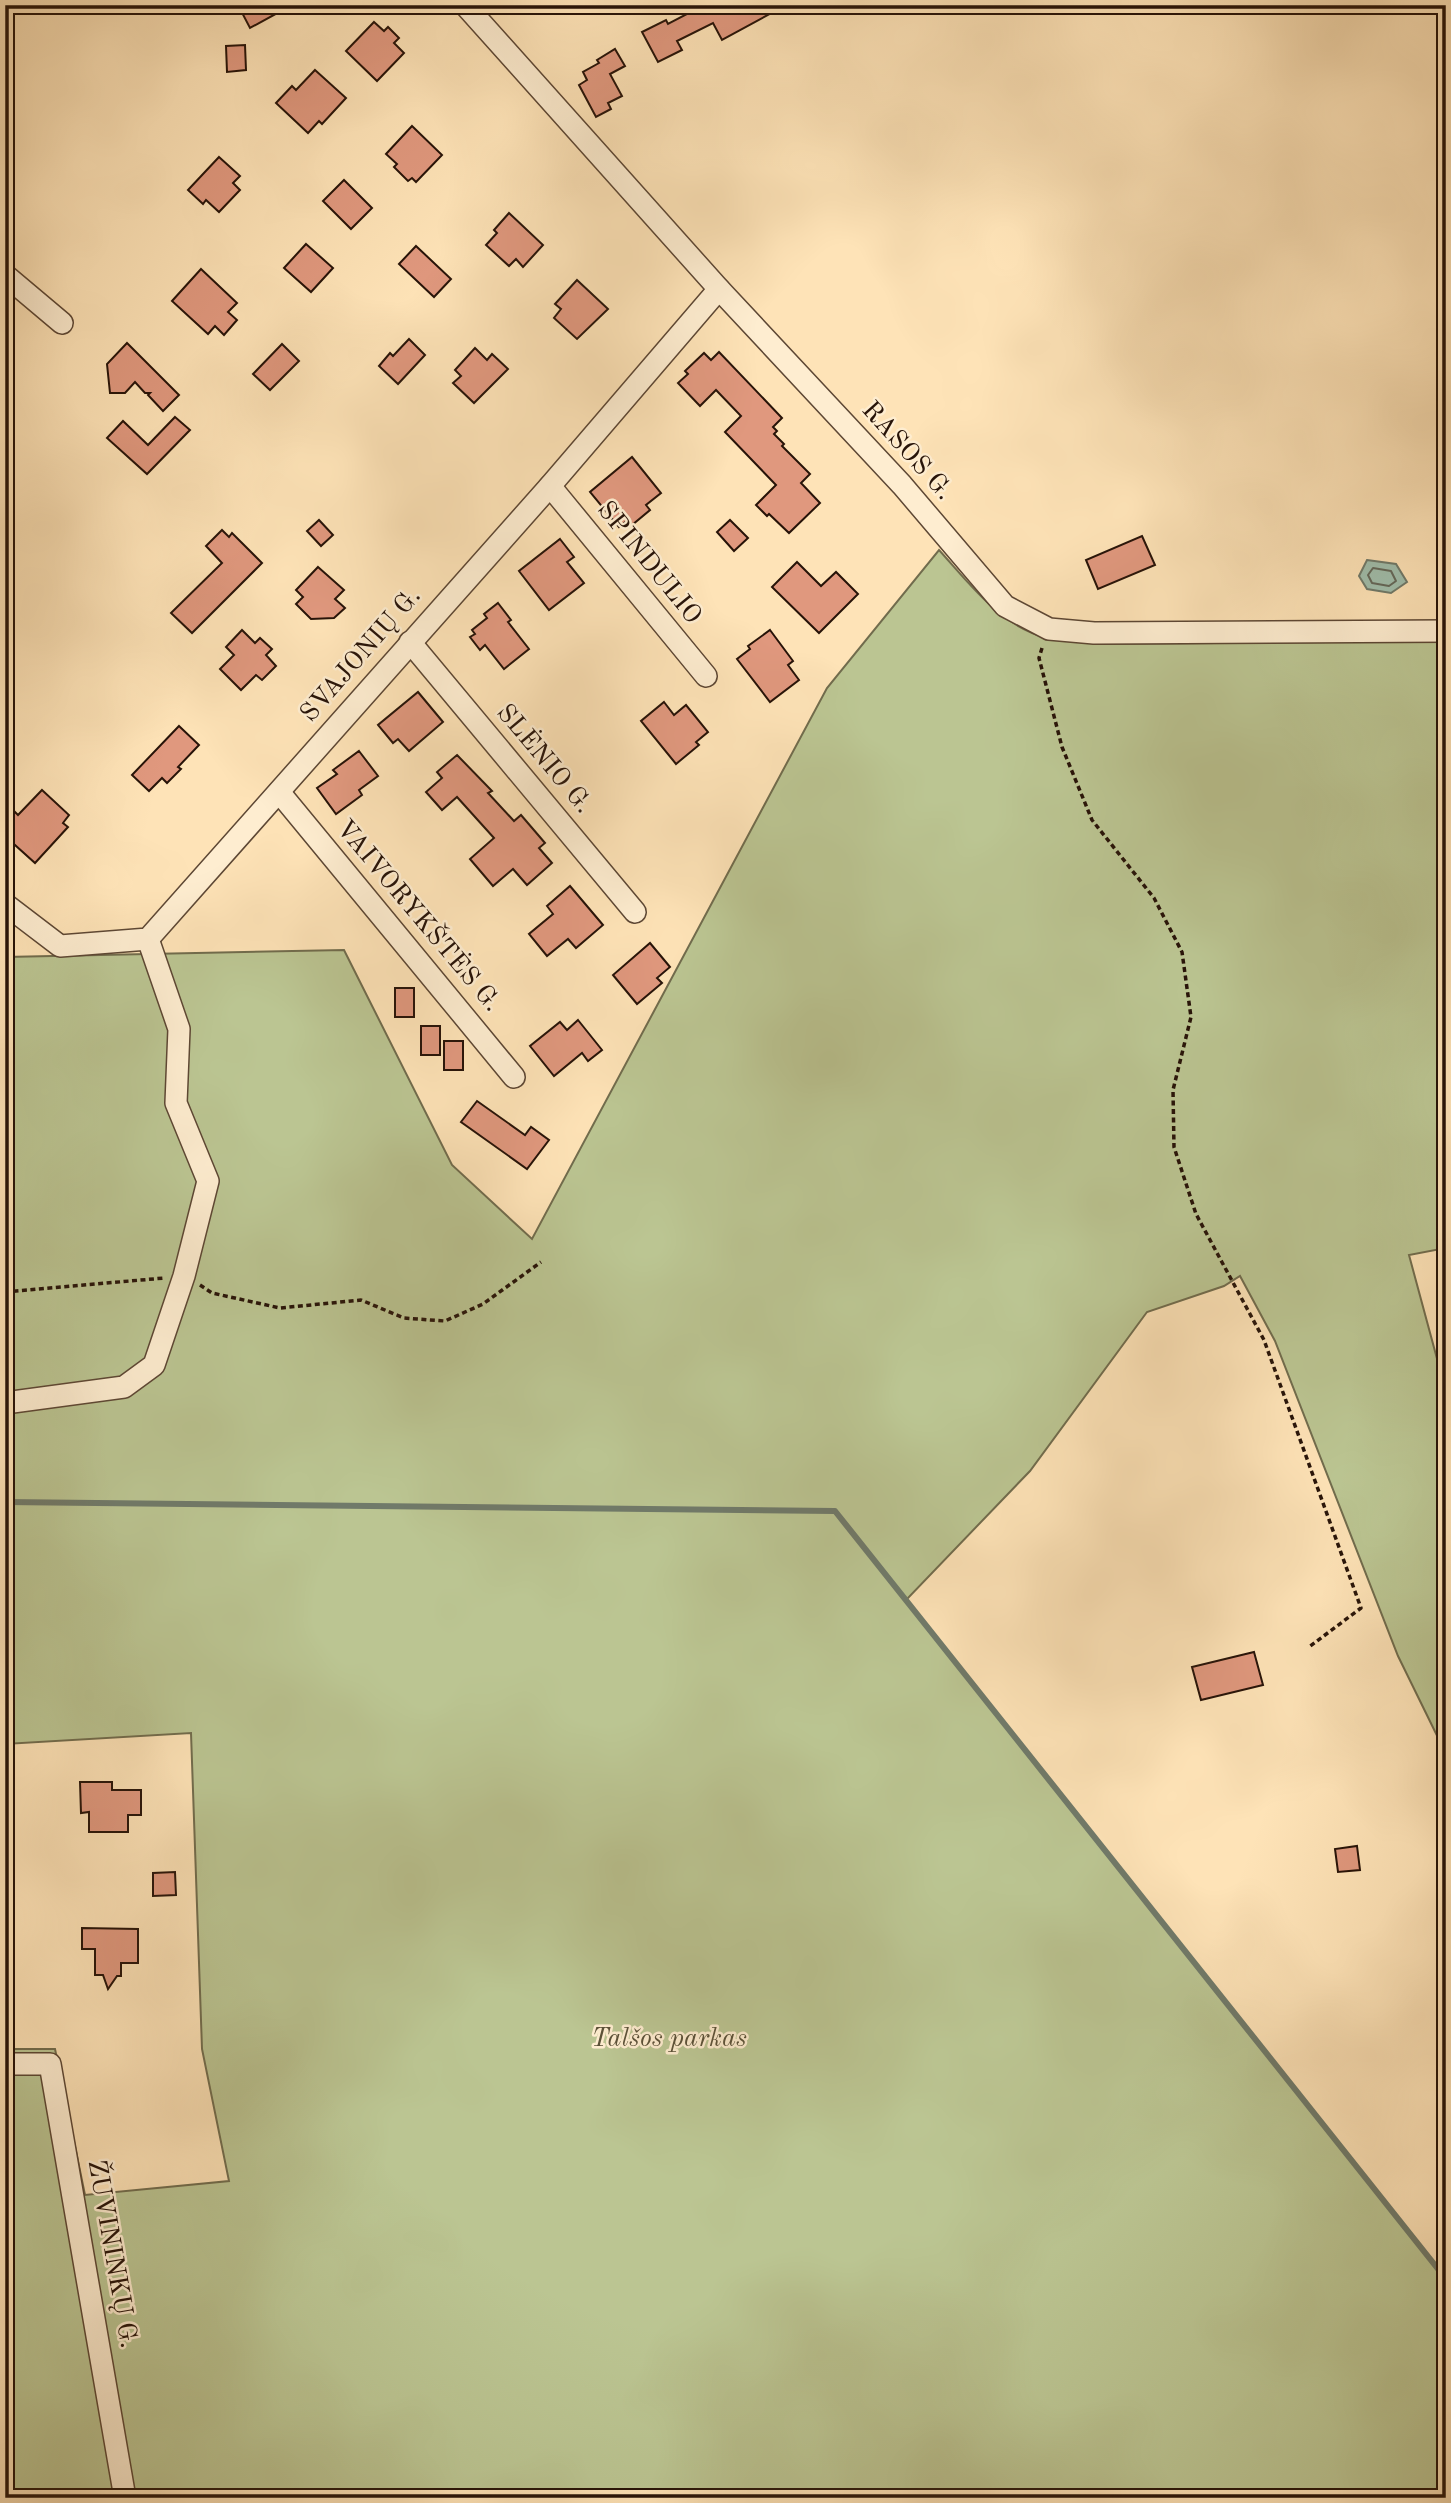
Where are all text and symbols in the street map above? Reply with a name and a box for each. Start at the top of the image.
street label: RASOS G. [856,397,958,505]
street label: SPINDULIO [592,497,706,629]
street label: SVAJONIŲ G. [296,583,426,727]
street label: SLĖNIO G. [491,698,599,818]
street label: VAIVORYKŠTĖS G. [331,812,509,1017]
park label: Talšos parkas [591,2026,747,2052]
street label: ŽUVININKŲ G. [83,2157,145,2350]

